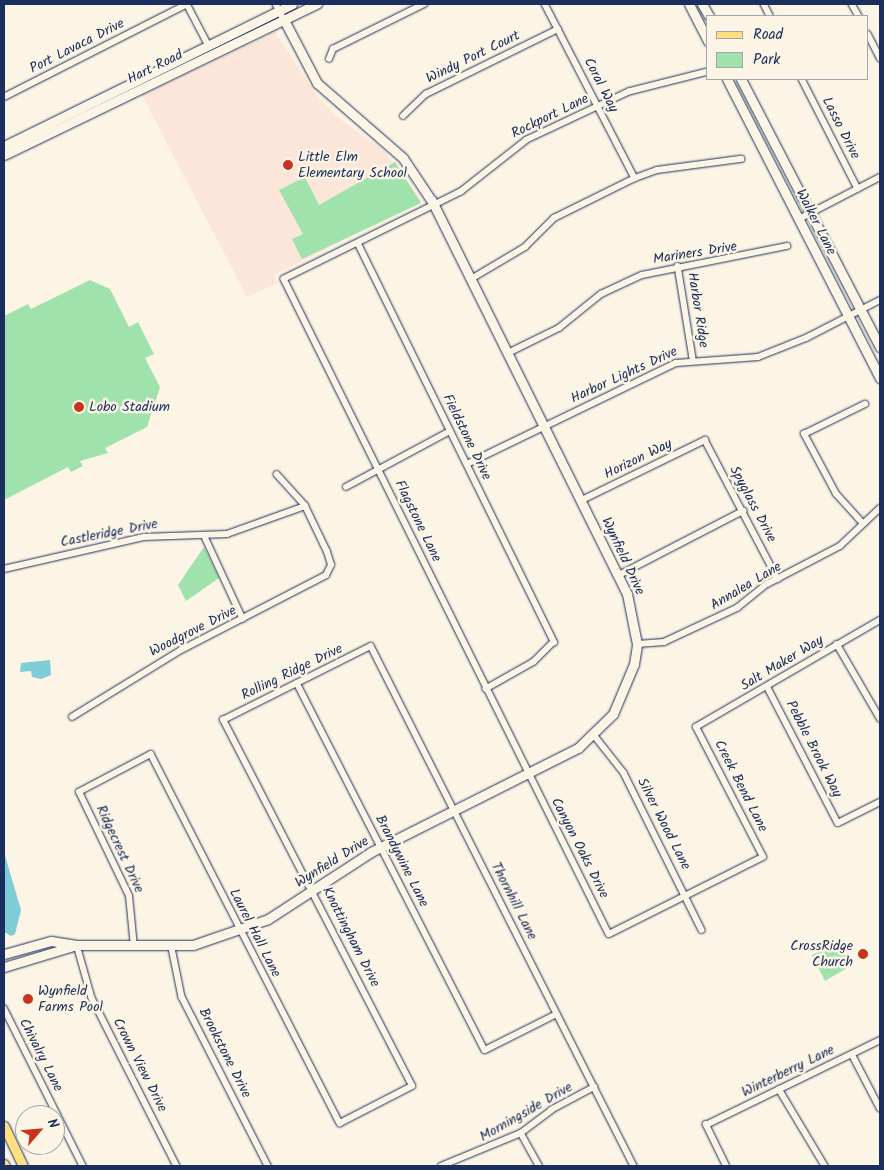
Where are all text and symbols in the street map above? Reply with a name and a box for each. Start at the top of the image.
street label: Port Lavaca Drive [27,15,127,77]
legend [706,15,869,80]
text: Road [753,23,783,47]
street label: Windy Port Court [423,27,523,87]
street label: Hart Road [124,46,186,88]
text: Park [753,48,780,72]
street label: Coral Way [580,55,622,115]
street label: Rockport Lane [509,90,591,142]
street label: Lasso Drive [818,94,864,162]
place label: Little Elm Elementary School [298,149,407,182]
marker: Little Elm Elementary School [282,159,294,171]
street label: Walker Lane [792,186,840,258]
street label: Mariners Drive [652,238,738,268]
street label: Harbor Ridge [684,271,712,349]
street label: Harbor Lights Drive [568,343,680,407]
street label: Fieldstone Drive [439,391,495,483]
place label: Lobo Stadium [89,399,170,415]
marker: Lobo Stadium [73,401,85,413]
street label: Horizon Way [601,435,675,483]
street label: Spyglass Drive [726,463,780,545]
street label: Flagstone Lane [391,477,445,565]
street label: Wynfield Drive [598,514,648,598]
street label: Castleridge Drive [59,515,159,551]
street label: Annalea Lane [707,558,785,614]
street label: Woodgrove Drive [147,602,239,660]
street label: Salt Maker Way [738,632,826,694]
street label: Rolling Ridge Drive [239,640,345,704]
street label: Pebble Brook Way [782,698,846,800]
street label: Creek Bend Lane [711,737,771,835]
street label: Silver Wood Lane [634,775,694,873]
street label: Canyon Oaks Drive [547,795,613,901]
street label: Ridgecrest Drive [92,802,148,896]
street label: Brandywine Lane [372,812,432,910]
street label: Wynfield Drive [292,833,372,891]
street label: Thornhill Lane [487,859,541,943]
street label: Knottingham Drive [318,884,384,990]
street label: Laurel Hall Lane [225,886,285,980]
place label: CrossRidge Church [790,938,853,970]
marker: CrossRidge Church [857,948,869,960]
place label: Wynfield Farms Pool [38,983,103,1016]
marker: Wynfield Farms Pool [22,993,34,1005]
street label: Brookstone Drive [195,1005,255,1101]
street label: Crown View Drive [109,1015,171,1115]
street label: Chivalry Lane [15,1016,67,1094]
street label: Winterberry Lane [739,1041,837,1101]
street label: Morningside Drive [477,1079,575,1145]
north arrow [15,1105,65,1155]
text: N [41,1115,64,1133]

